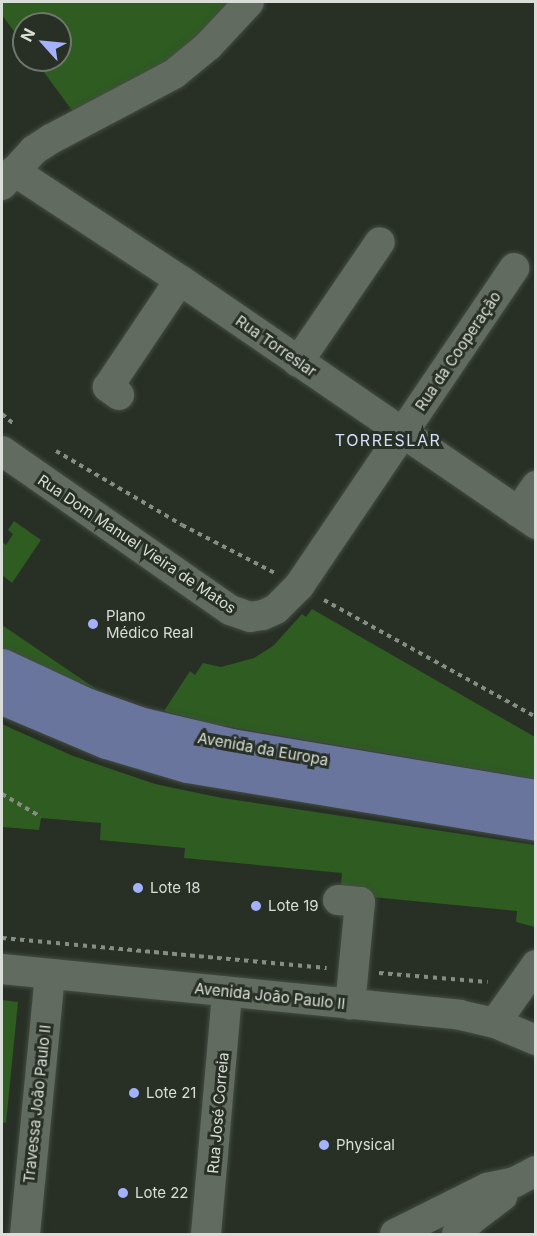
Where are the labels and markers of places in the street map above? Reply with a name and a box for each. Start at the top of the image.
place label: Plano Médico Real [106,606,193,641]
marker: Plano Médico Real [84,615,102,633]
place label: Lote 18 [150,879,201,897]
marker: Lote 18 [131,881,145,895]
place label: Lote 19 [268,897,319,915]
marker: Lote 19 [249,899,263,913]
place label: Lote 21 [146,1084,196,1102]
marker: Lote 21 [127,1086,141,1100]
place label: Physical [336,1136,395,1154]
marker: Physical [317,1138,331,1152]
place label: Lote 22 [135,1184,188,1202]
marker: Lote 22 [116,1186,130,1200]

